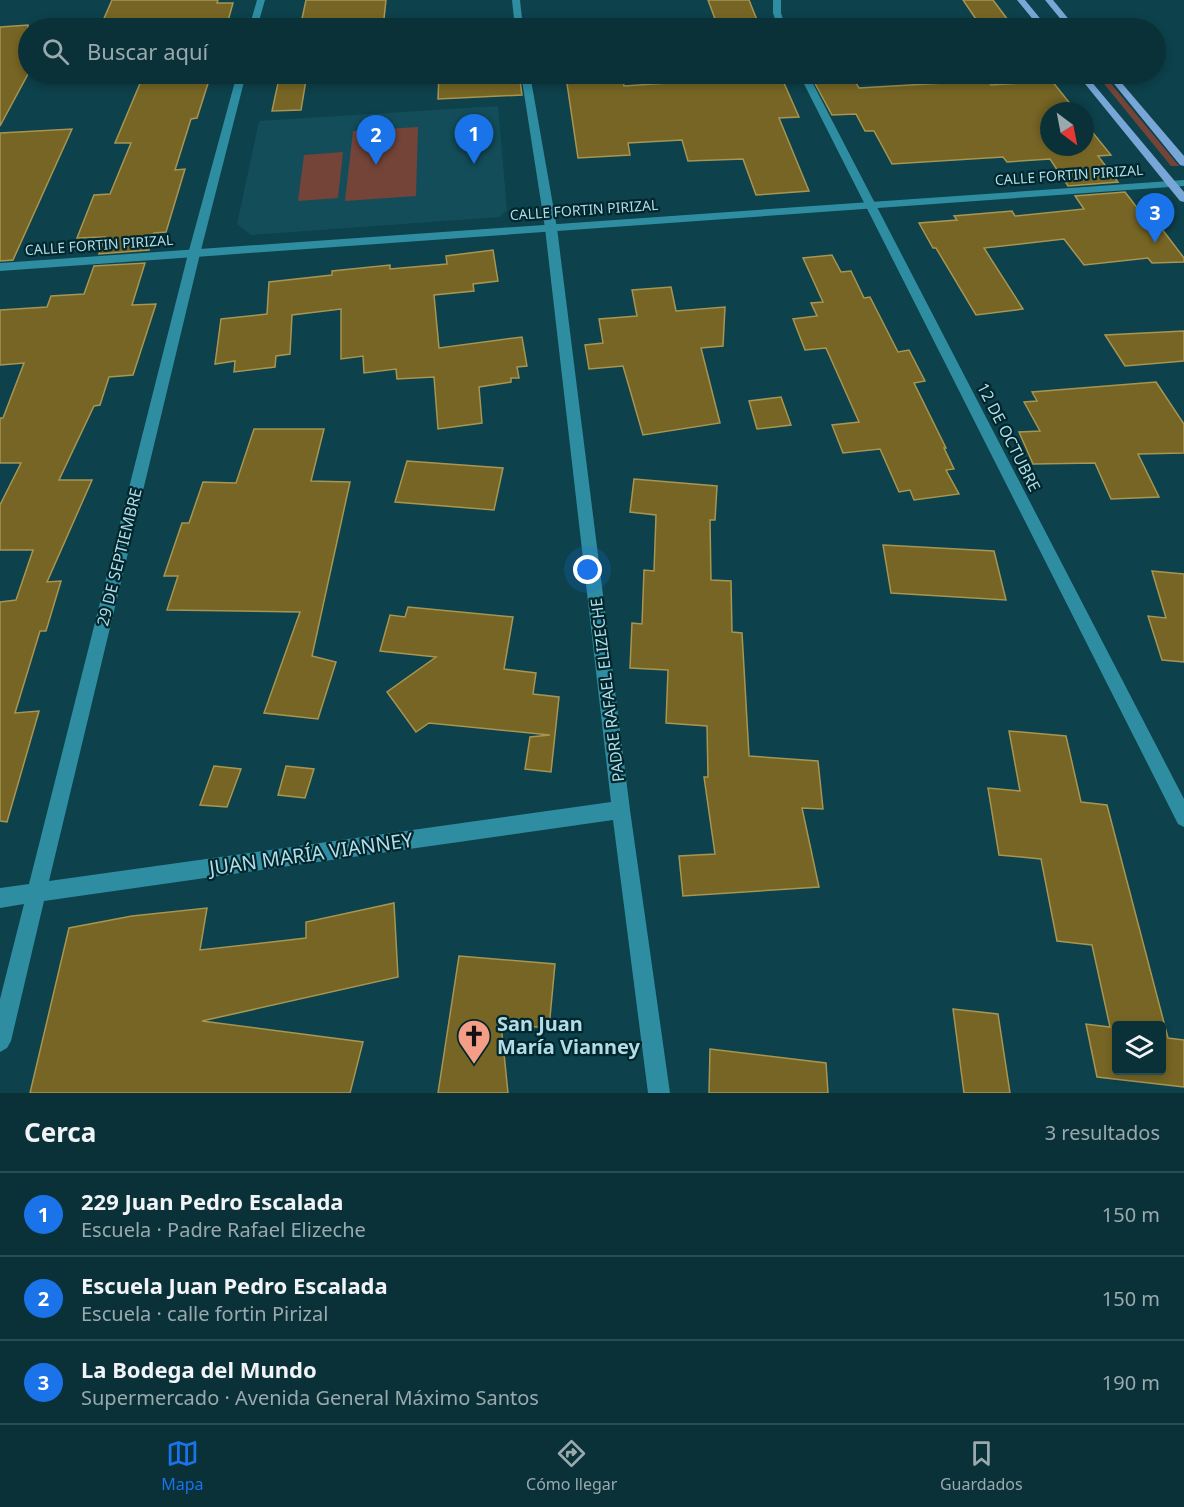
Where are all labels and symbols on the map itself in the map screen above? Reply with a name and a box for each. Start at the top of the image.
north arrow [1040,102,1094,156]
pin: 1 [454,114,494,164]
pin: 2 [356,116,395,165]
street label: CALLE FORTIN PIRIZAL [994,160,1144,189]
pin: 3 [1136,194,1174,243]
street label: CALLE FORTIN PIRIZAL [509,195,659,224]
street label: CALLE FORTIN PIRIZAL [24,230,174,259]
street label: 12 DE OCTUBRE [972,379,1046,495]
street label: 29 DE SEPTIEMBRE [91,486,147,628]
your location [573,555,602,584]
street label: PADRE RAFAEL ELIZECHE [585,597,629,783]
street label: JUAN MARÍA VIANNEY [205,826,415,881]
place label: San Juan María Vianney [497,1010,640,1060]
church icon: San Juan María Vianney [456,1018,492,1065]

